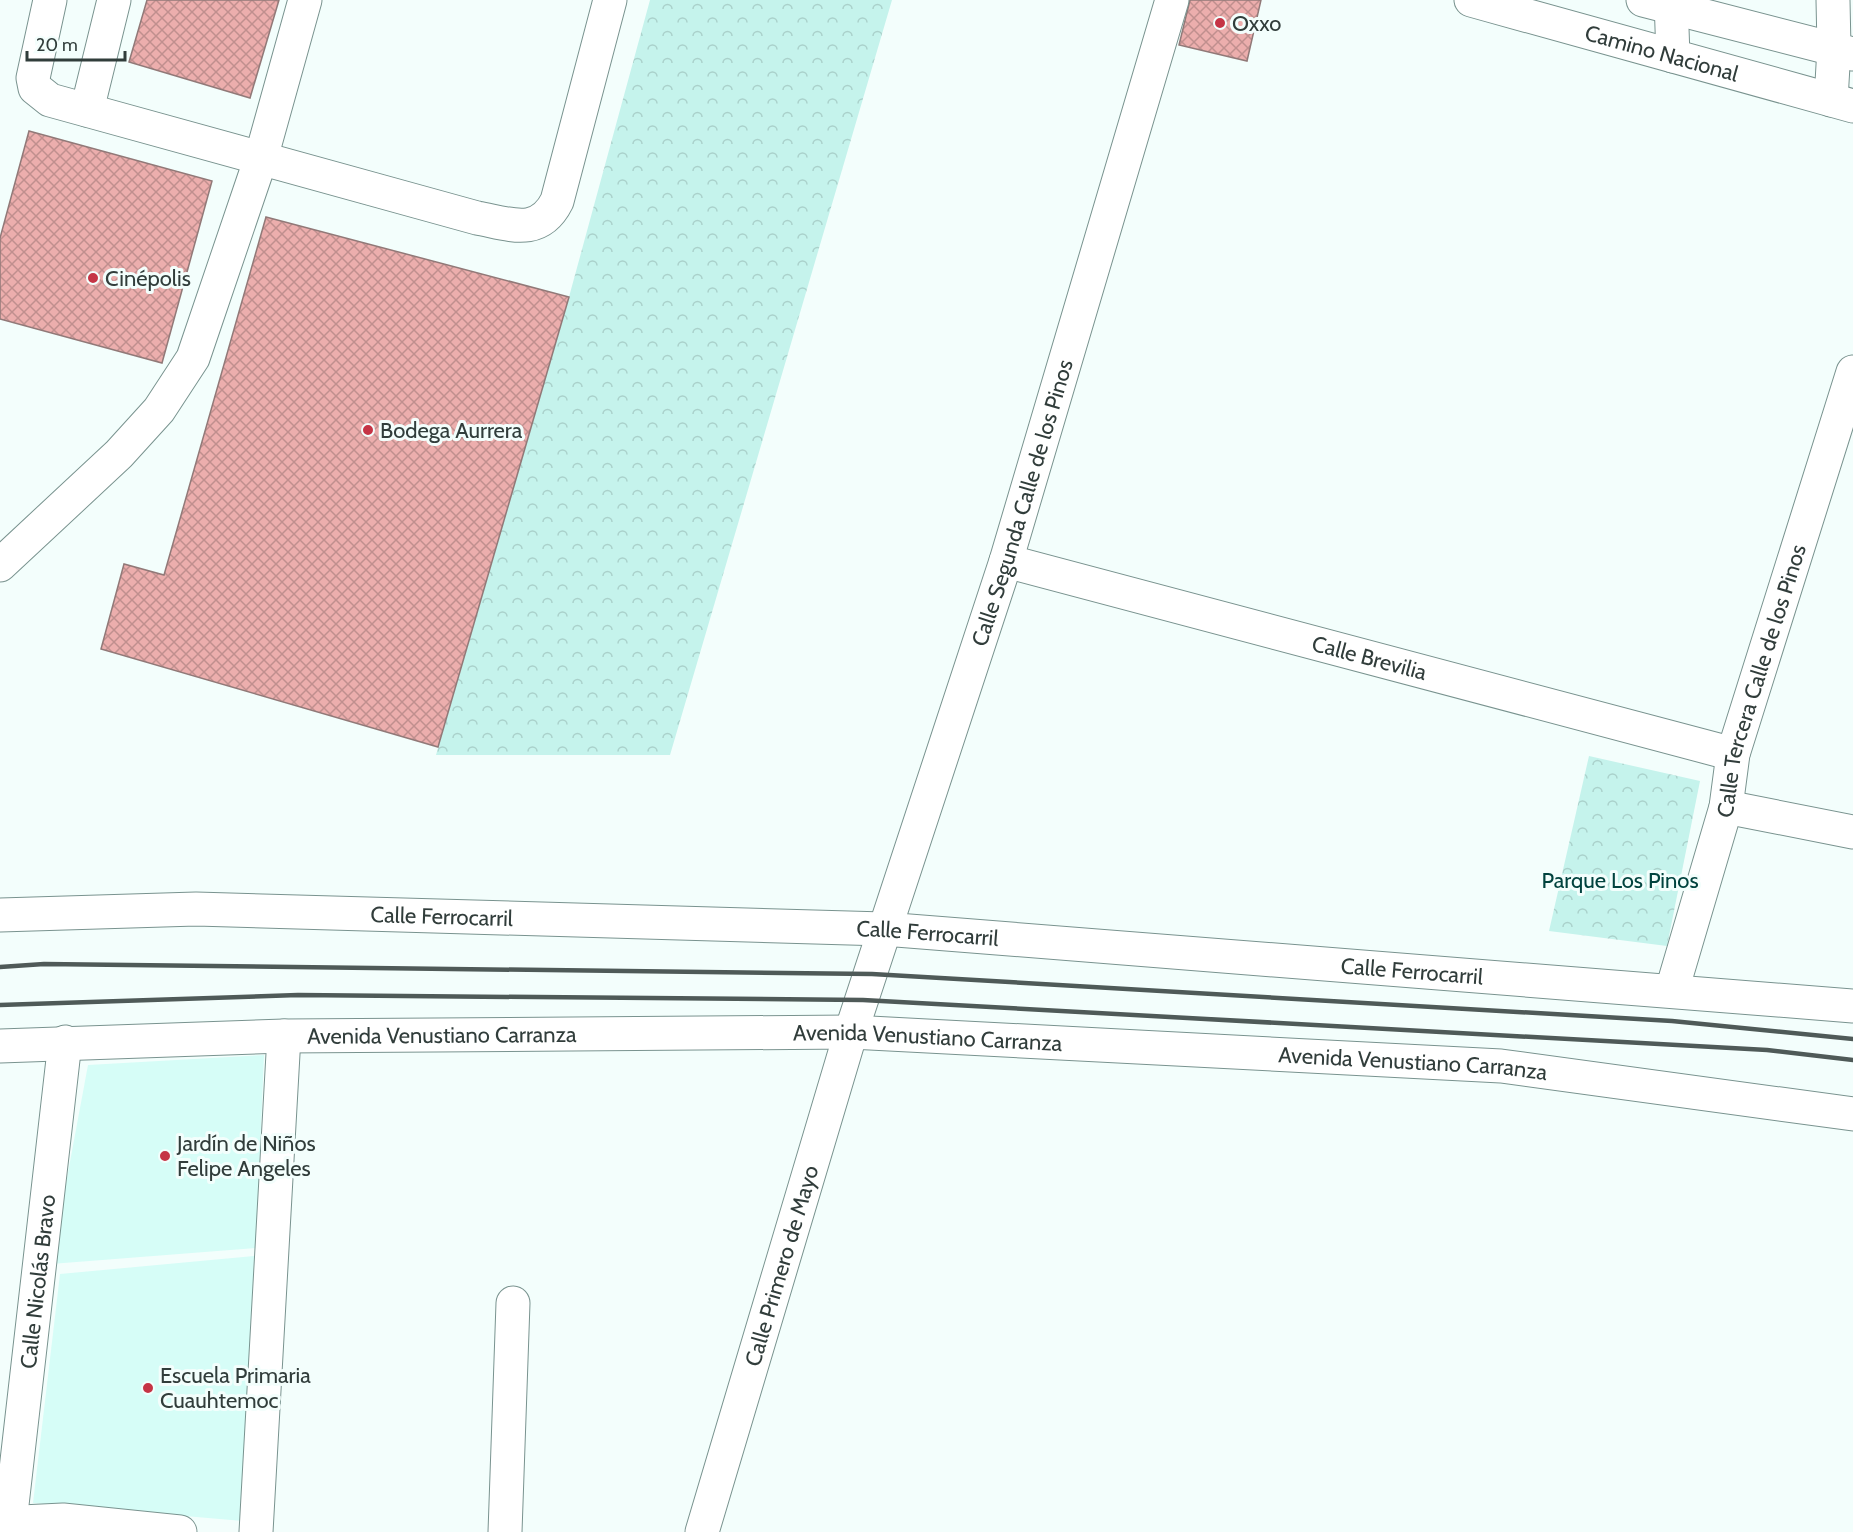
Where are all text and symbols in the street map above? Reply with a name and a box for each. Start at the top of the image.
place label: Oxxo [1232,10,1281,37]
marker: Oxxo [1213,16,1227,30]
street label: Camino Nacional [1582,19,1742,87]
scale bar [27,24,124,62]
text: 20 m [36,34,78,56]
place label: Cinépolis [105,265,191,292]
marker: Cinépolis [86,271,100,285]
street label: Calle Segunda Calle de los Pinos [965,356,1078,650]
place label: Bodega Aurrera [380,417,523,444]
marker: Bodega Aurrera [361,423,375,437]
street label: Calle Tercera Calle de los Pinos [1710,541,1812,821]
street label: Calle Brevilia [1309,629,1430,686]
park label: Parque Los Pinos [1541,867,1699,894]
street label: Calle Ferrocarril [370,901,514,932]
street label: Calle Ferrocarril [856,915,1000,952]
street label: Calle Ferrocarril [1340,952,1485,990]
street label: Avenida Venustiano Carranza [793,1018,1063,1057]
street label: Avenida Venustiano Carranza [307,1020,577,1049]
street label: Avenida Venustiano Carranza [1278,1041,1549,1086]
place label: Jardín de Niños Felipe Angeles [176,1130,316,1182]
marker: Jardín de Niños Felipe Angeles [158,1149,172,1163]
street label: Calle Primero de Mayo [739,1162,824,1369]
street label: Calle Nicolás Bravo [14,1193,61,1370]
place label: Escuela Primaria Cuauhtemoc [160,1362,311,1414]
marker: Escuela Primaria Cuauhtemoc [141,1381,155,1395]

